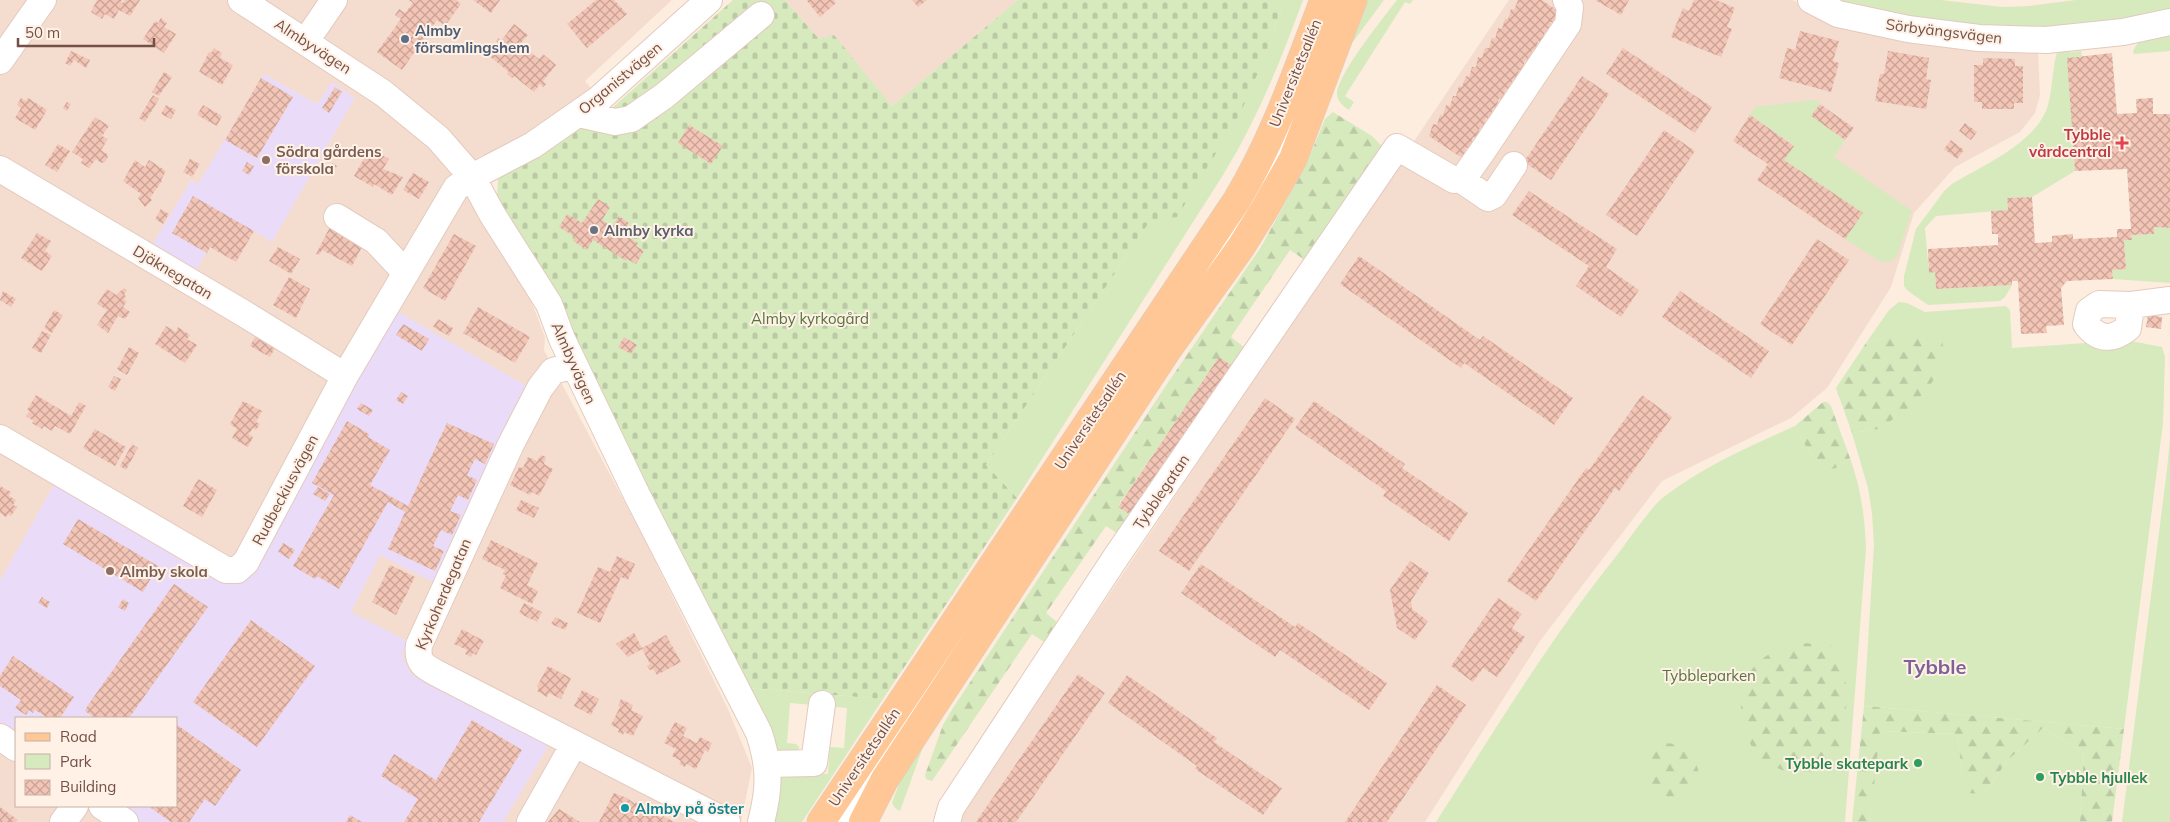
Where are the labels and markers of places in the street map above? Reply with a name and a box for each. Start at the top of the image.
place label: Almby församlingshem [415,21,530,57]
marker: Almby församlingshem [399,33,411,45]
place label: Tybble vårdcentral [2028,125,2111,161]
marker: Tybble vårdcentral [2115,136,2129,150]
place label: Södra gårdens förskola [276,142,382,178]
marker: Södra gårdens förskola [260,154,272,166]
place label: Almby kyrka [604,221,694,240]
marker: Almby kyrka [588,224,600,236]
place label: Almby skola [120,562,208,581]
marker: Almby skola [104,565,116,577]
place label: Tybble skatepark [1785,754,1909,773]
marker: Tybble skatepark [1912,757,1924,769]
place label: Tybble hjullek [2050,768,2148,787]
marker: Tybble hjullek [2034,771,2046,783]
place label: Almby på öster [635,799,744,818]
marker: Almby på öster [619,802,631,814]

